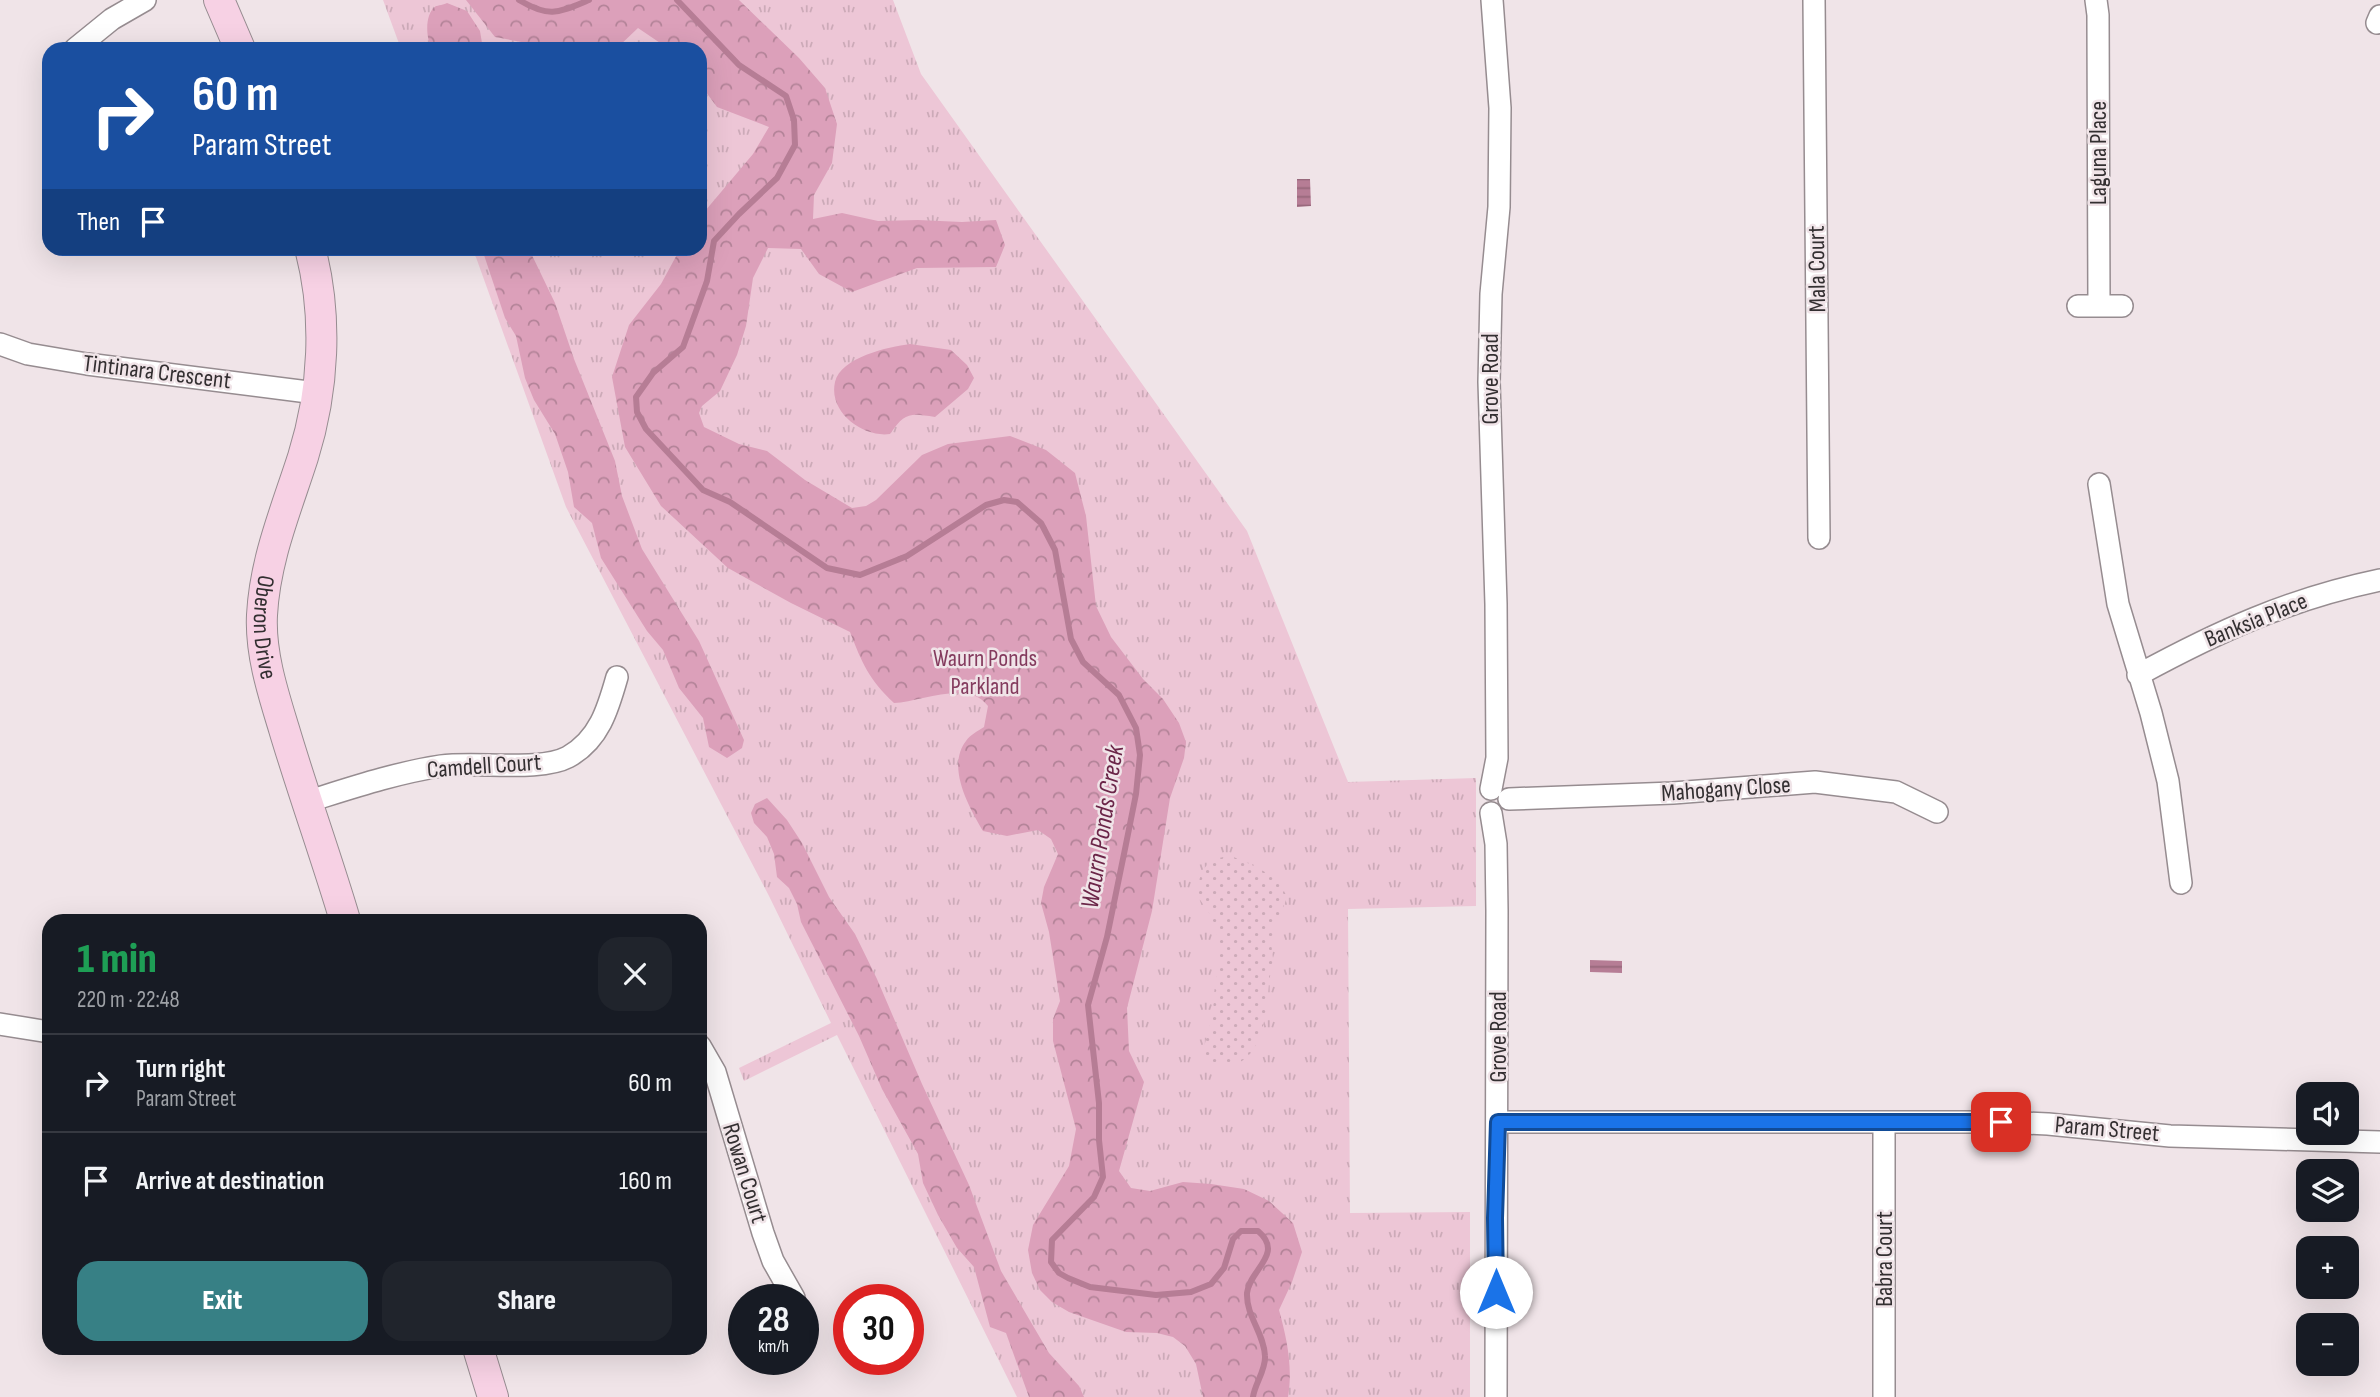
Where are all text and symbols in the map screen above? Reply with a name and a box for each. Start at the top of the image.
text: 60 m [192,66,279,125]
icon: right [77,70,168,161]
street label: Laguna Place [2084,101,2113,205]
text: Param Street [192,126,332,165]
icon: arrive [134,203,172,241]
text: Then [77,207,120,238]
street label: Mala Court [1802,225,1832,313]
street label: Grove Road [1476,334,1505,424]
street label: Tintinara Crescent [81,349,233,395]
street label: Oberon Drive [247,573,284,682]
street label: Banksia Place [2200,586,2312,654]
park label: Waurn Ponds Parkland [933,644,1037,701]
water label: Waurn Ponds Creek [1075,742,1131,911]
street label: Camdell Court [426,748,542,784]
street label: Mahogany Close [1660,770,1792,808]
text: 1 min [77,934,157,985]
button: close [598,937,672,1011]
text: 220 m · 22:48 [77,986,180,1014]
street label: Grove Road [1484,992,1513,1082]
text: Turn right [136,1054,225,1085]
icon: right [77,1064,115,1102]
text: 60 m [628,1068,672,1099]
map controls [2296,1082,2359,1376]
button: sound [2296,1082,2359,1145]
text: Param Street [136,1085,236,1113]
pin [1971,1092,2031,1152]
icon: arrive [1982,1103,2020,1141]
street label: Param Street [2054,1110,2160,1148]
street label: Rowan Court [716,1119,774,1227]
button: layers [2296,1159,2359,1222]
icon: arrive [77,1162,115,1200]
text: Arrive at destination [136,1166,324,1197]
text: 160 m [619,1166,672,1197]
street label: Babra Court [1870,1211,1899,1307]
button: + [2296,1236,2359,1299]
position arrow [1459,1255,1533,1329]
button: Exit [77,1261,368,1341]
button: Share [382,1261,672,1341]
speed limit sign: 30 [833,1284,924,1375]
text: 28 [758,1299,789,1342]
button: − [2296,1313,2359,1376]
text: km/h [758,1336,789,1357]

